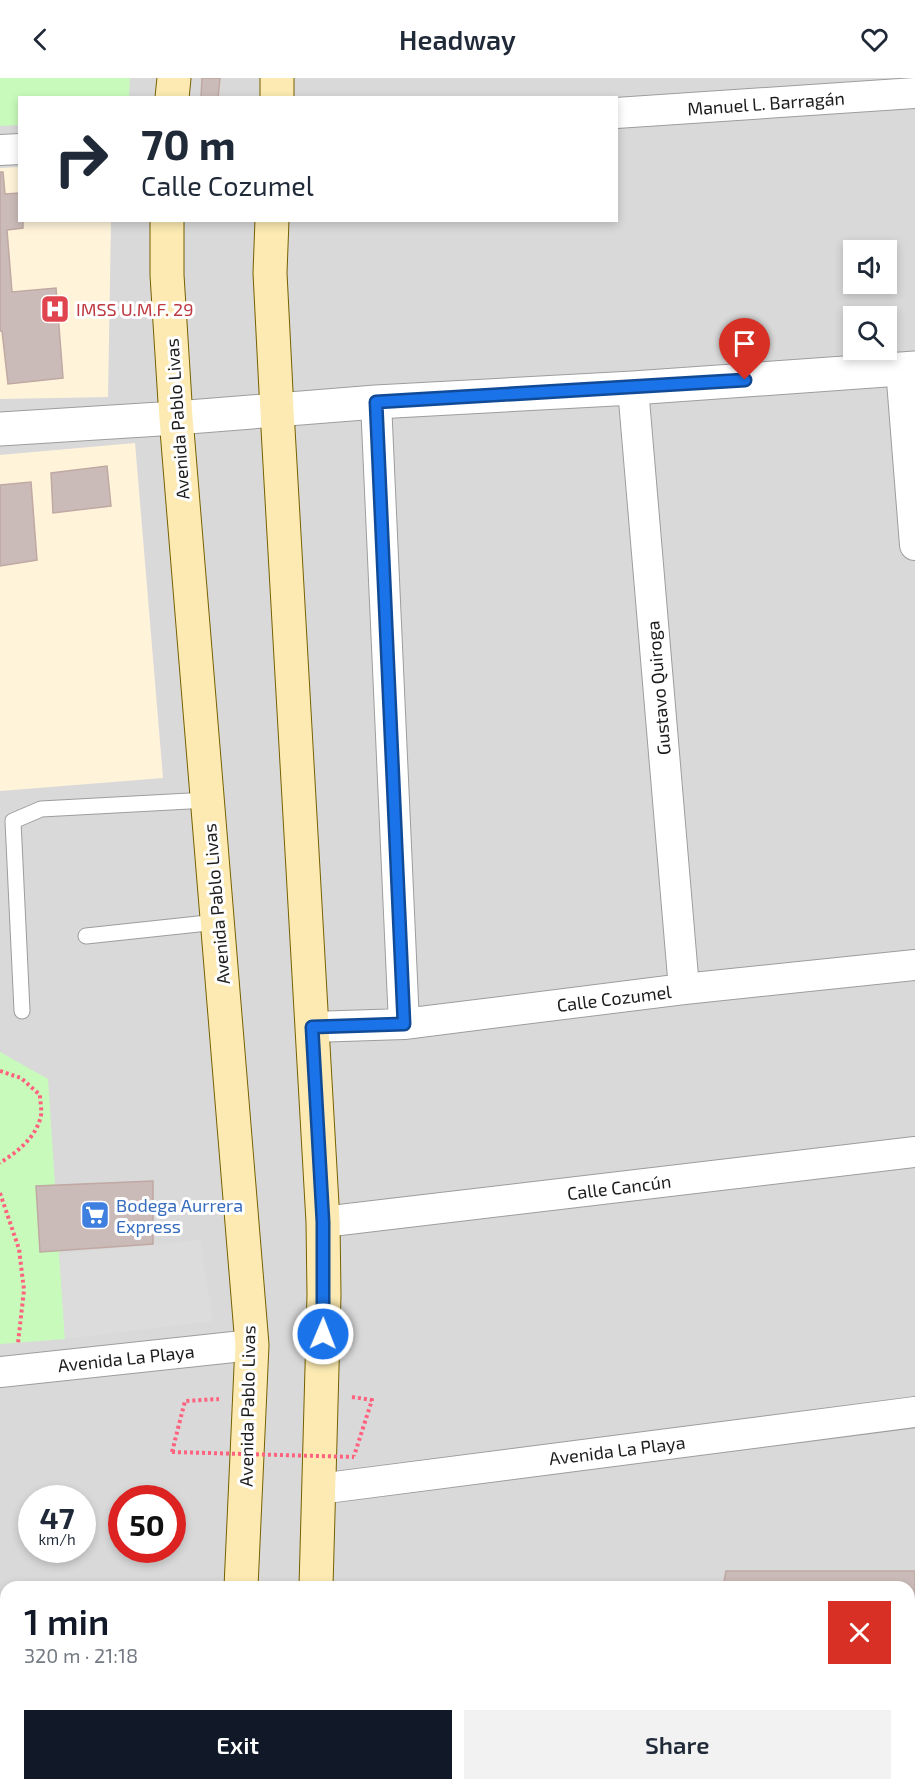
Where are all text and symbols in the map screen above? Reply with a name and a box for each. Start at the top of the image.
icon: back [24,23,57,56]
text: Headway [399,23,516,55]
icon: heart [858,23,891,56]
street label: Manuel L. Barragán [686,87,846,119]
text: 70 m [141,118,236,168]
icon: right [42,120,120,198]
text: Calle Cozumel [141,169,314,201]
map controls [843,240,897,360]
button: sound [843,240,897,294]
hospital icon: IMSS U.M.F. 29 [39,293,71,325]
place label: IMSS U.M.F. 29 [76,298,193,320]
button: search [843,306,897,360]
pin [719,318,770,380]
icon: arrive [728,327,761,360]
street label: Avenida Pablo Livas [160,338,194,500]
street label: Gustavo Quiroga [641,620,675,756]
street label: Avenida Pablo Livas [198,823,234,985]
street label: Calle Cozumel [555,980,673,1016]
street label: Calle Cancún [566,1170,672,1204]
place label: Bodega Aurrera Express [116,1194,243,1237]
supermarket icon: Bodega Aurrera Express [79,1199,111,1231]
position arrow [291,1302,355,1366]
street label: Avenida Pablo Livas [235,1325,259,1487]
street label: Avenida La Playa [57,1340,195,1376]
street label: Avenida La Playa [547,1431,687,1469]
speed limit sign: 50 [108,1485,186,1563]
text: 47 [40,1499,74,1535]
text: km/h [38,1530,76,1548]
text: 1 min [24,1599,109,1642]
button: close [828,1601,891,1664]
text: 320 m · 21:18 [24,1643,138,1667]
button: Exit [24,1710,452,1779]
button: Share [464,1710,891,1779]

